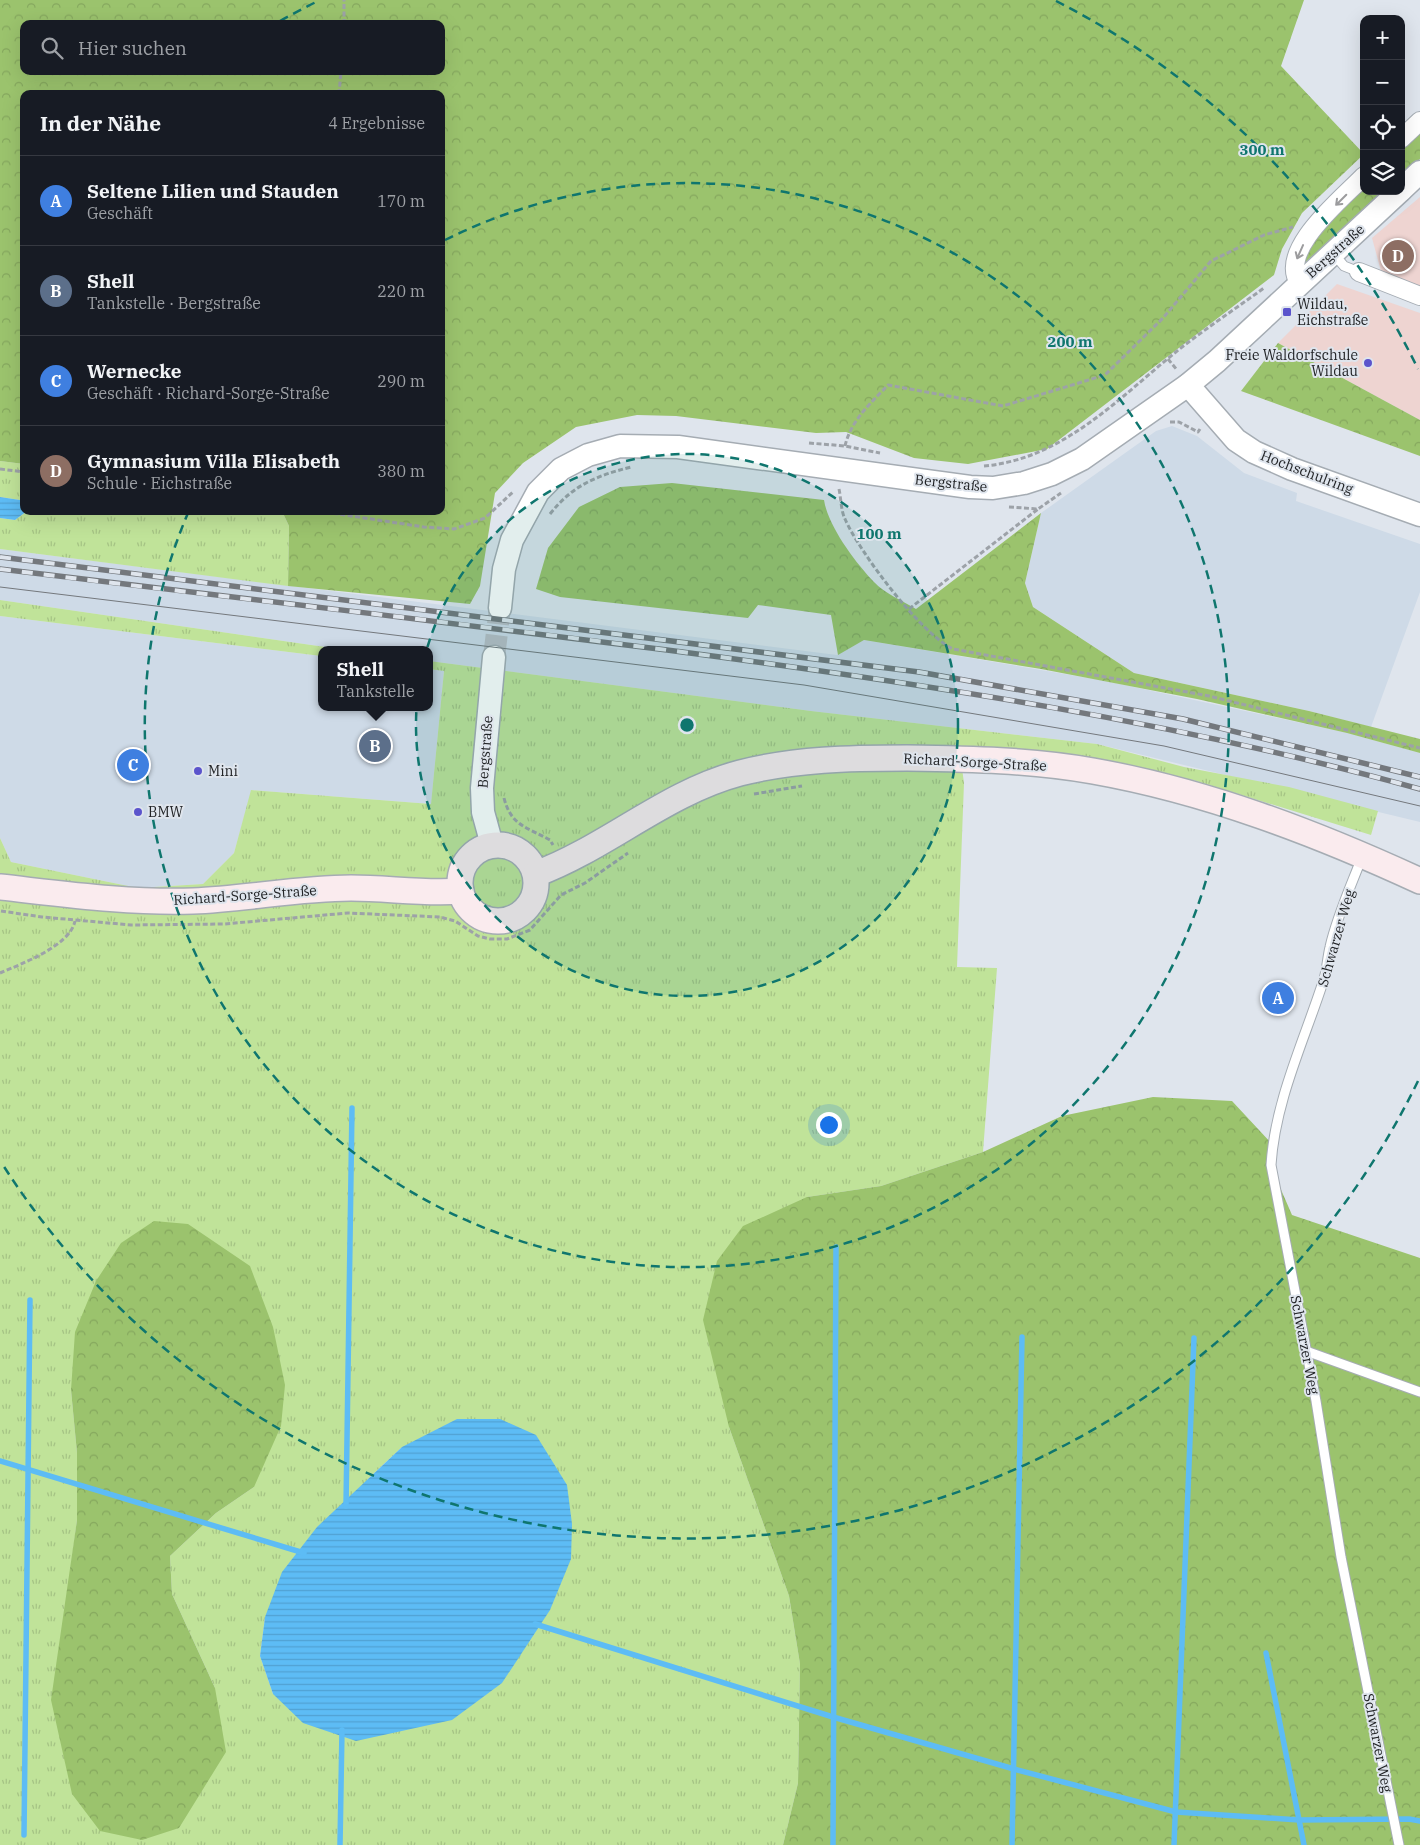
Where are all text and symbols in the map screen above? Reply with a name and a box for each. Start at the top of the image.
map controls [1360,15,1405,195]
button: + [1360,15,1405,60]
search box [20,20,445,75]
icon: search [38,34,66,62]
text: Hier suchen [78,36,187,60]
button: − [1360,60,1405,105]
button: locate [1360,105,1405,150]
text: In der Nähe [40,109,161,137]
text: 4 Ergebnisse [328,113,425,133]
text: 300 m [1239,140,1285,159]
button: layers [1360,150,1405,195]
text: Seltene Lilien und Stauden [87,179,339,203]
text: A [50,191,62,211]
text: 170 m [377,191,425,211]
one-way arrow [1335,193,1347,206]
text: Geschäft [87,203,153,223]
street label: Bergstraße [1302,220,1368,282]
pin: D [1382,237,1414,275]
one-way arrow [1294,244,1304,259]
text: Shell [87,269,134,293]
text: B [50,281,62,301]
text: 220 m [377,281,425,301]
text: Tankstelle · Bergstraße [87,293,261,313]
place label: Wildau, Eichstraße [1297,295,1368,329]
marker: Wildau, Eichstraße [1281,306,1293,318]
text: 200 m [1047,332,1093,351]
place label: Freie Waldorfschule Wildau [1225,346,1358,380]
marker: Freie Waldorfschule Wildau [1362,357,1374,369]
text: Wernecke [87,359,182,383]
text: C [51,371,61,391]
text: 290 m [377,371,425,391]
text: Geschäft · Richard-Sorge-Straße [87,383,330,403]
street label: Hochschulring [1258,446,1356,498]
text: Gymnasium Villa Elisabeth [87,449,340,473]
text: D [50,461,62,481]
text: 380 m [377,461,425,481]
street label: Bergstraße [914,470,988,496]
text: Schule · Eichstraße [87,473,232,493]
text: 100 m [856,524,902,543]
popup [318,646,433,711]
text: Shell [336,657,384,681]
text: Tankstelle [336,681,415,701]
street label: Bergstraße [473,715,497,789]
centre of rings [678,716,696,734]
pin: B [359,727,391,765]
pin: C [117,746,149,784]
street label: Richard-Sorge-Straße [903,749,1047,775]
place label: Mini [208,762,238,780]
marker: Mini [192,765,204,777]
place label: BMW [148,803,184,821]
marker: BMW [132,806,144,818]
street label: Richard-Sorge-Straße [173,881,317,909]
street label: Schwarzer Weg [1313,887,1359,989]
pin: A [1262,979,1294,1017]
your location [816,1112,842,1138]
street label: Schwarzer Weg [1287,1294,1324,1396]
street label: Schwarzer Weg [1360,1692,1397,1794]

